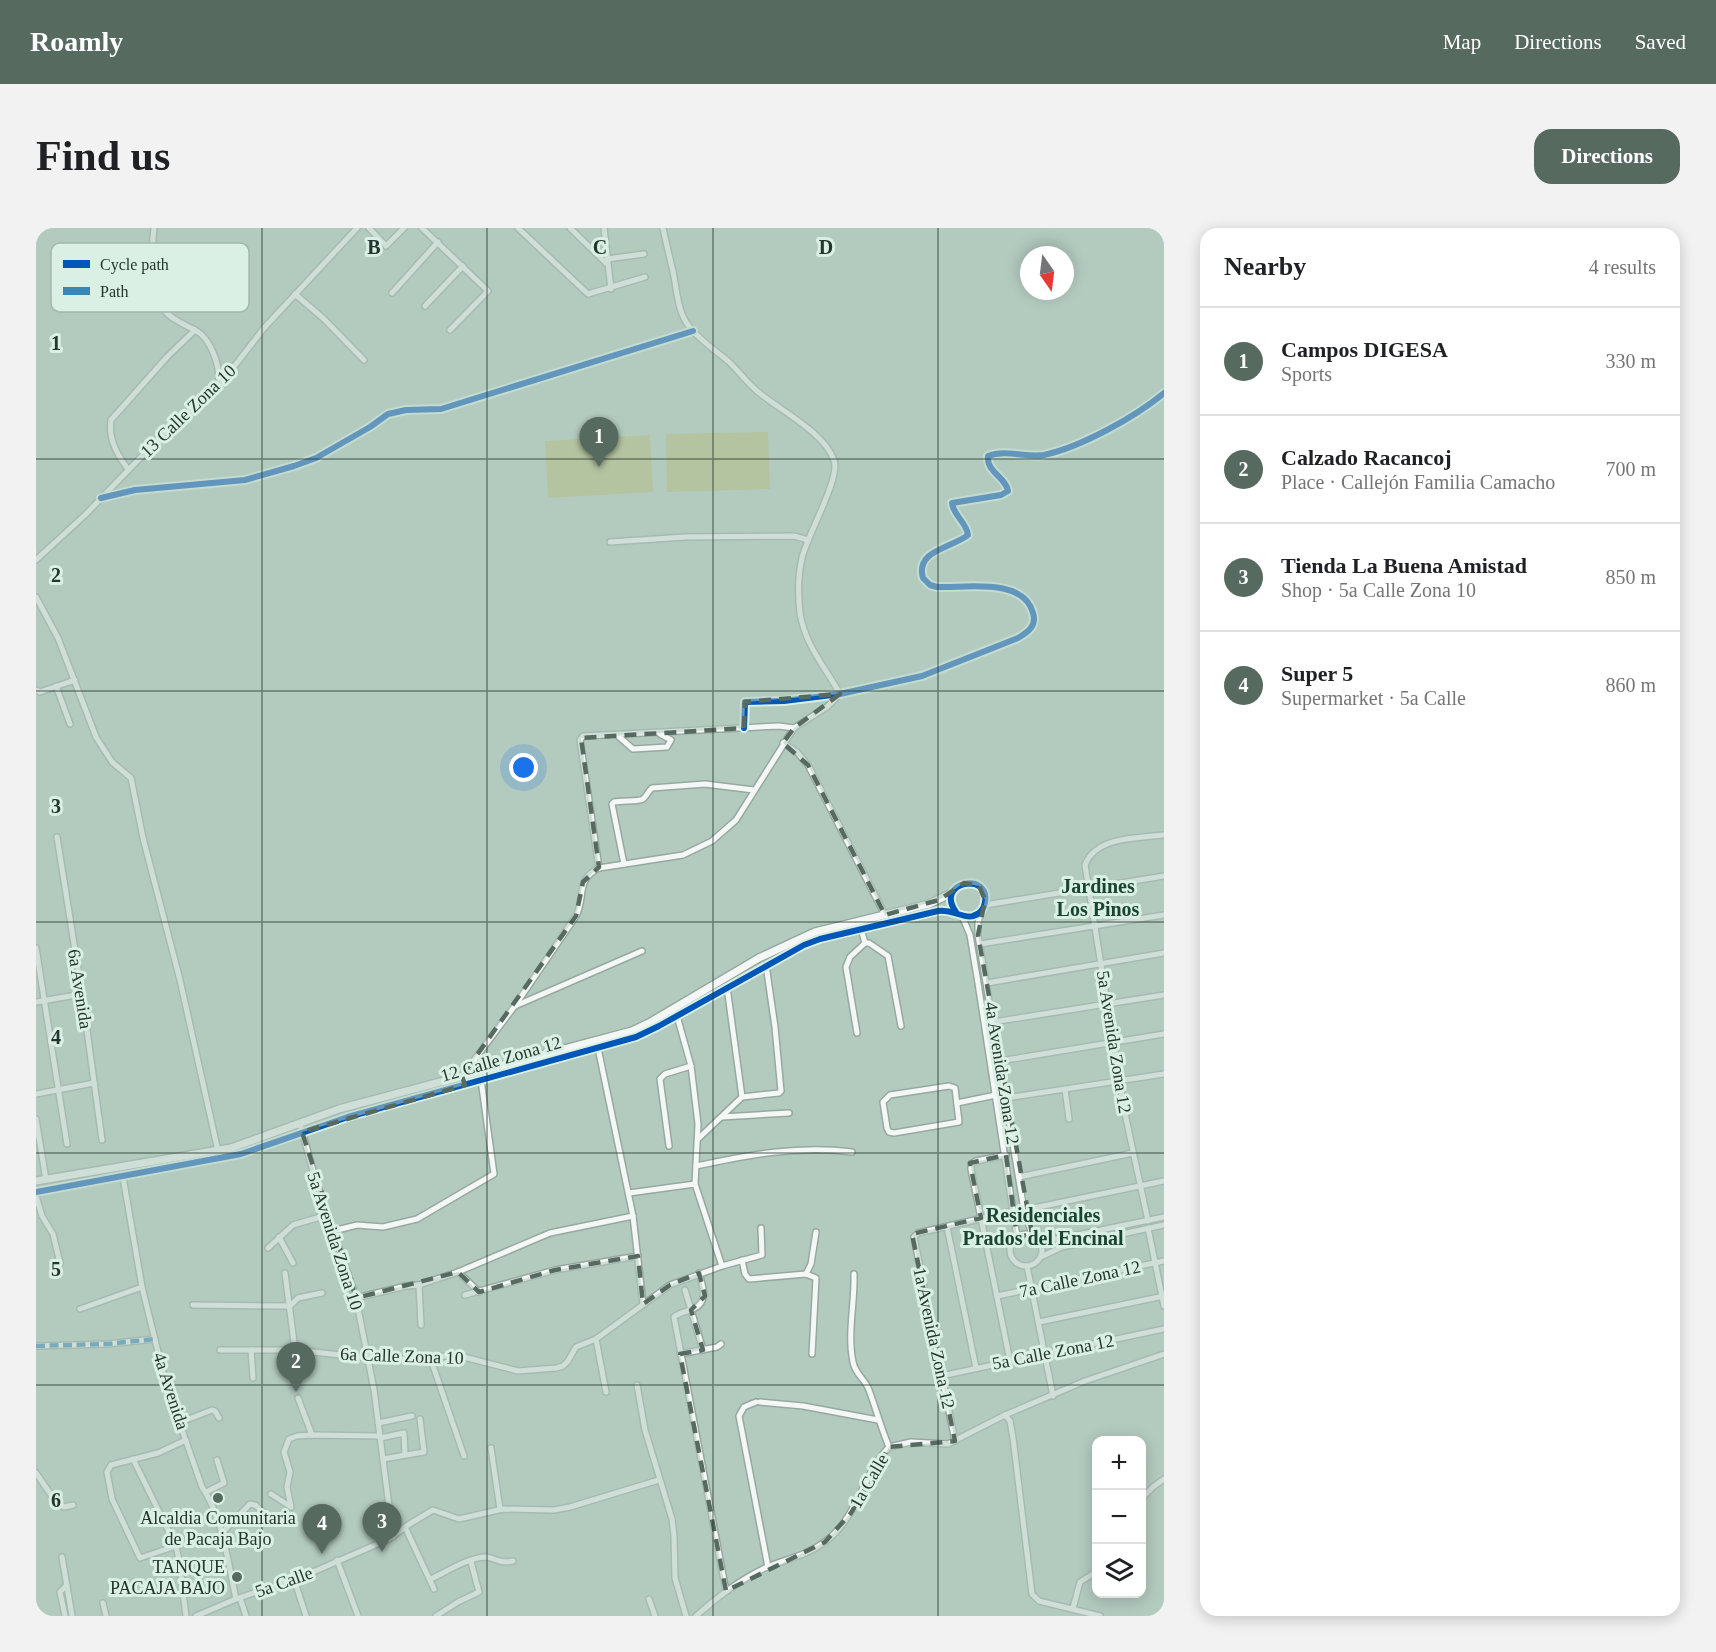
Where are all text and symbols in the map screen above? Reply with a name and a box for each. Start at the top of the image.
text: Roamly [30,26,123,57]
text: Map [1443,30,1481,54]
text: Directions [1514,30,1602,54]
text: Saved [1635,30,1686,54]
button: Directions [1534,129,1680,184]
text: Find us [36,133,170,179]
text: B [367,236,381,258]
text: C [593,236,607,258]
text: D [819,236,833,258]
legend [51,243,249,312]
north arrow [1020,246,1074,300]
text: Nearby [1224,252,1306,281]
text: Cycle path [100,256,169,274]
text: 4 results [1589,256,1656,278]
text: Path [100,283,128,300]
text: 1 [51,332,61,354]
text: Campos DIGESA [1281,337,1448,362]
text: 1 [1239,350,1249,372]
text: 330 m [1605,350,1656,372]
street label: 13 Calle Zona 10 [136,361,240,461]
text: Sports [1281,363,1332,385]
pin: 1 [580,418,618,467]
text: Calzado Racancoj [1281,445,1451,470]
text: 2 [1239,458,1249,480]
text: 700 m [1605,458,1656,480]
text: Place · Callejón Familia Camacho [1281,471,1555,493]
text: Tienda La Buena Amistad [1281,553,1527,578]
text: 2 [51,564,61,586]
text: 3 [1239,566,1249,588]
text: 850 m [1605,566,1656,588]
text: Shop · 5a Calle Zona 10 [1281,579,1476,601]
text: Super 5 [1281,661,1353,686]
text: 4 [1239,674,1249,696]
text: 860 m [1605,674,1656,696]
text: Supermarket · 5a Calle [1281,687,1466,709]
your location [509,753,538,782]
text: 3 [51,795,61,817]
district label: Jardines Los Pinos [1057,875,1140,920]
street label: 6a Avenida [64,948,96,1030]
street label: 5a Avenida Zona 12 [1093,969,1135,1115]
street label: 4a Avenida Zona 12 [981,1000,1023,1146]
text: 4 [51,1026,61,1048]
street label: 12 Calle Zona 12 [438,1032,564,1086]
street label: 5a Avenida Zona 10 [303,1169,367,1313]
district label: Residenciales Prados del Encinal [962,1204,1124,1249]
street label: 7a Calle Zona 12 [1018,1256,1142,1302]
text: 5 [51,1258,61,1280]
street label: 1a Avenida Zona 12 [909,1265,959,1411]
street label: 5a Calle Zona 12 [990,1330,1116,1374]
pin: 2 [276,1342,316,1392]
street label: 6a Calle Zona 10 [340,1344,464,1368]
street label: 4a Avenida [149,1350,193,1432]
map controls [1092,1436,1146,1598]
button: + [1092,1436,1146,1490]
street label: 1a Calle [845,1450,893,1512]
text: 6 [51,1489,61,1511]
button: − [1092,1490,1146,1544]
marker: Alcaldia Comunitaria de Pacaja Bajo [211,1491,225,1505]
pin: 3 [362,1502,402,1552]
pin: 4 [302,1504,342,1554]
place label: Alcaldia Comunitaria de Pacaja Bajo [140,1508,296,1549]
button: layers [1092,1544,1146,1598]
place label: TANQUE PACAJA BAJO [110,1557,225,1598]
street label: 5a Calle [253,1562,315,1602]
marker: TANQUE PACAJA BAJO [230,1570,244,1584]

